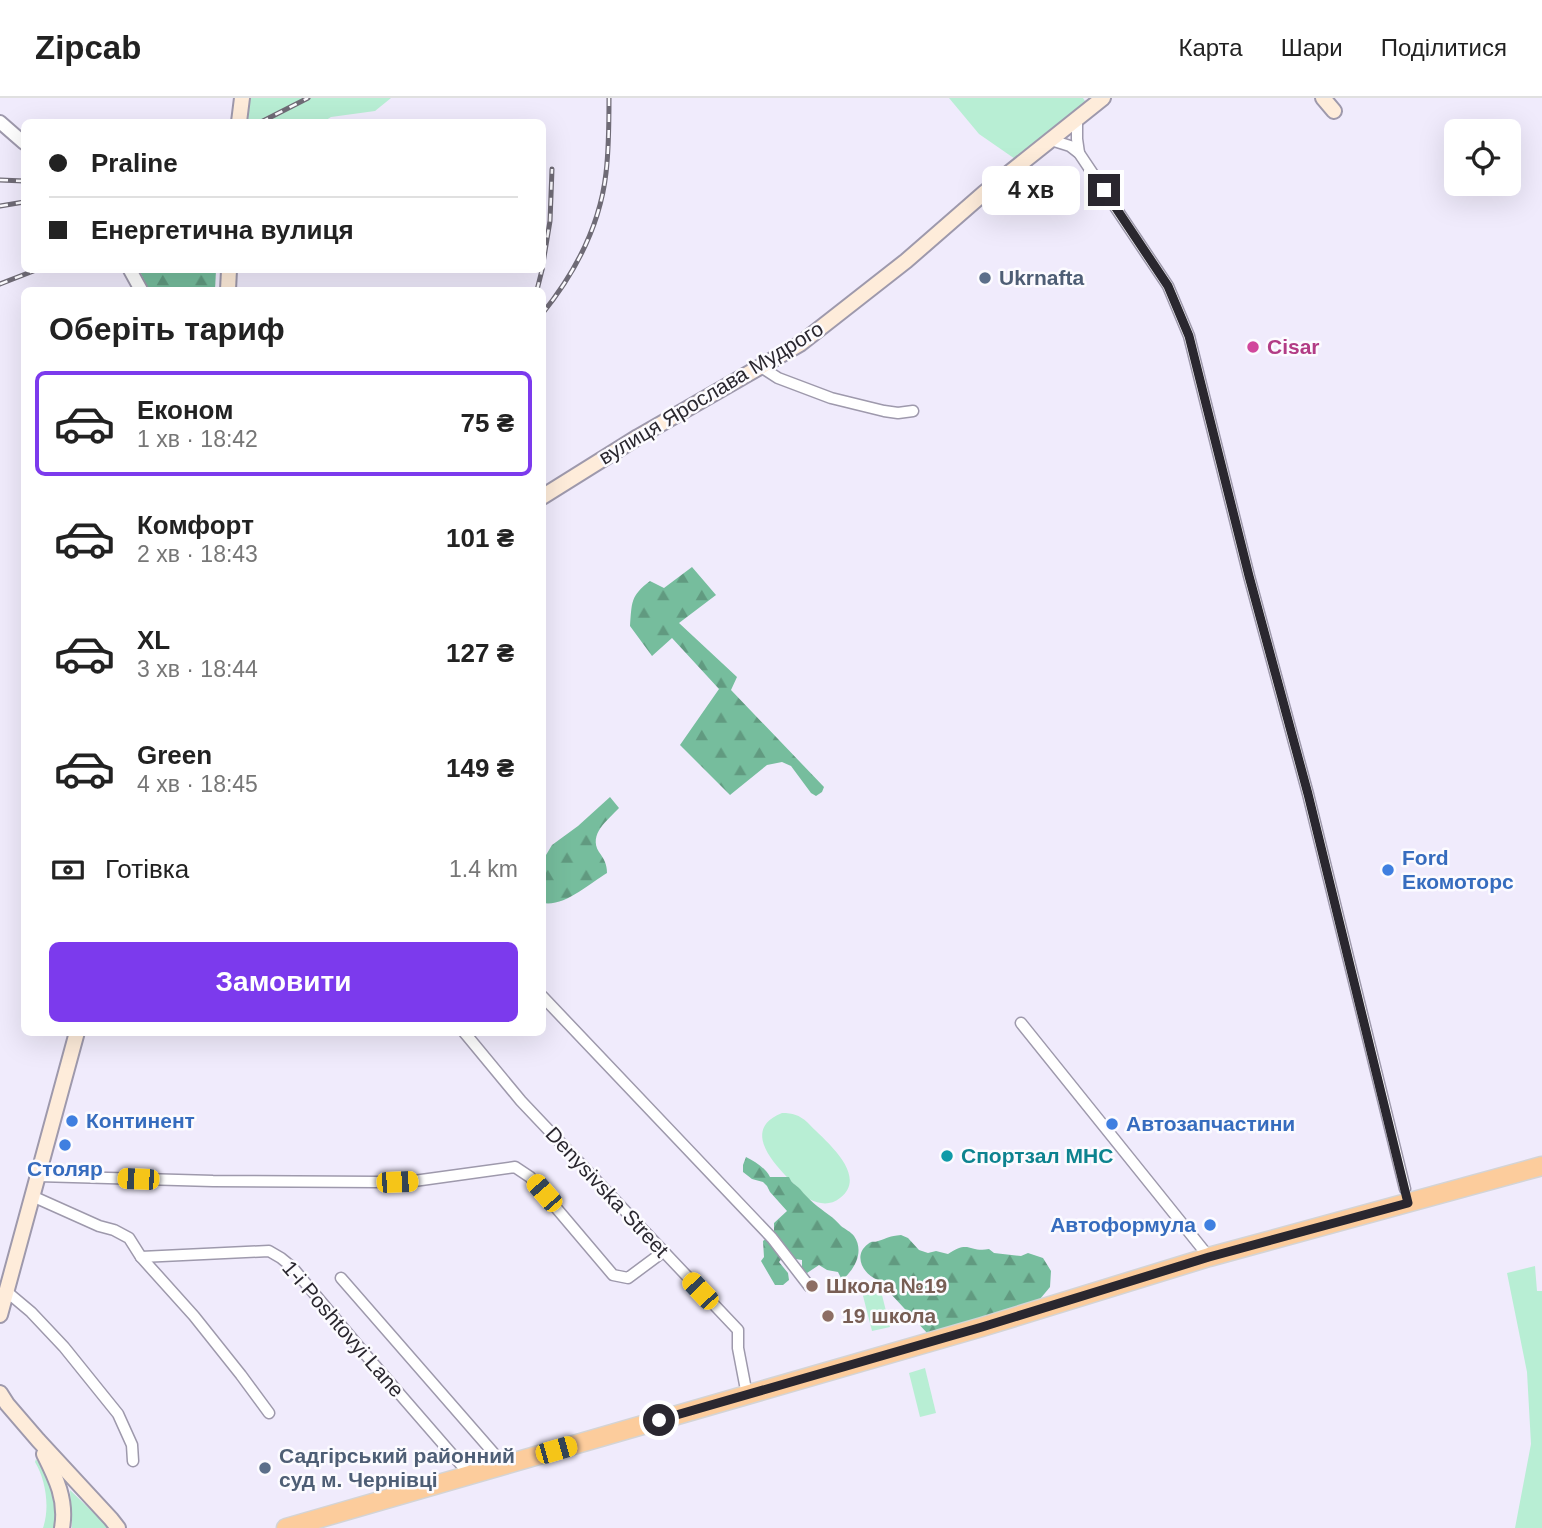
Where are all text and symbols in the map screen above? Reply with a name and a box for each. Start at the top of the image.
text: Zipcab [35,29,141,66]
text: Карта [1178,34,1243,61]
text: Шари [1281,34,1343,61]
text: Поділитися [1381,34,1507,61]
map controls [1444,119,1521,196]
button: locate [1444,119,1521,196]
text: Praline [91,148,178,178]
callout: 4 хв [982,166,1080,214]
route end [1088,174,1120,206]
text: 4 хв [1008,177,1054,203]
text: Енергетична вулиця [91,215,354,245]
place label: Ukrnafta [999,266,1085,289]
marker: Ukrnafta [977,270,993,286]
text: Оберіть тариф [49,311,285,347]
street label: вулиця Ярослава Мудрого [595,316,827,469]
place label: Cisar [1267,335,1320,358]
marker: Cisar [1245,339,1261,355]
icon: car [53,392,116,455]
text: Економ [137,395,233,425]
text: 75 ₴ [461,408,514,438]
text: 1 хв · 18:42 [137,426,258,452]
icon: car [53,507,116,570]
text: Комфорт [137,510,254,540]
text: 101 ₴ [446,523,514,553]
text: 2 хв · 18:43 [137,541,258,567]
icon: car [53,622,116,685]
text: XL [137,625,170,655]
text: 127 ₴ [446,638,514,668]
text: 3 хв · 18:44 [137,656,258,682]
icon: car [53,737,116,800]
text: Green [137,740,212,770]
text: 149 ₴ [446,753,514,783]
text: 4 хв · 18:45 [137,771,258,797]
place label: Ford Екомоторс [1402,846,1514,893]
icon: cash [49,851,87,889]
text: Готівка [105,854,189,884]
text: 1.4 km [449,856,518,882]
marker: Ford Екомоторс [1380,862,1396,878]
button: Замовити [49,942,518,1022]
place label: Континент [86,1109,195,1132]
place label: Автозапчастини [1126,1112,1295,1135]
marker: Континент [64,1113,80,1129]
marker: Автозапчастини [1104,1116,1120,1132]
street label: Denysivska Street [541,1122,674,1262]
marker: Столяр [57,1137,73,1153]
place label: Спортзал МНС [961,1144,1113,1167]
marker: Спортзал МНС [939,1148,955,1164]
place label: Столяр [27,1157,103,1180]
car [117,1168,160,1190]
car [523,1170,566,1216]
car [376,1171,419,1193]
place label: Автоформула [1050,1213,1196,1236]
marker: Автоформула [1202,1217,1218,1233]
street label: 1-i Poshtovyi Lane [278,1256,409,1401]
car [678,1268,723,1314]
place label: Школа №19 [826,1274,947,1297]
marker: Школа №19 [804,1278,820,1294]
place label: 19 школа [842,1304,937,1327]
marker: 19 школа [820,1308,836,1324]
route start [643,1404,675,1436]
car [533,1434,580,1466]
place label: Садгірський районний суд м. Чернівці [279,1444,515,1491]
marker: Садгірський районний суд м. Чернівці [257,1460,273,1476]

